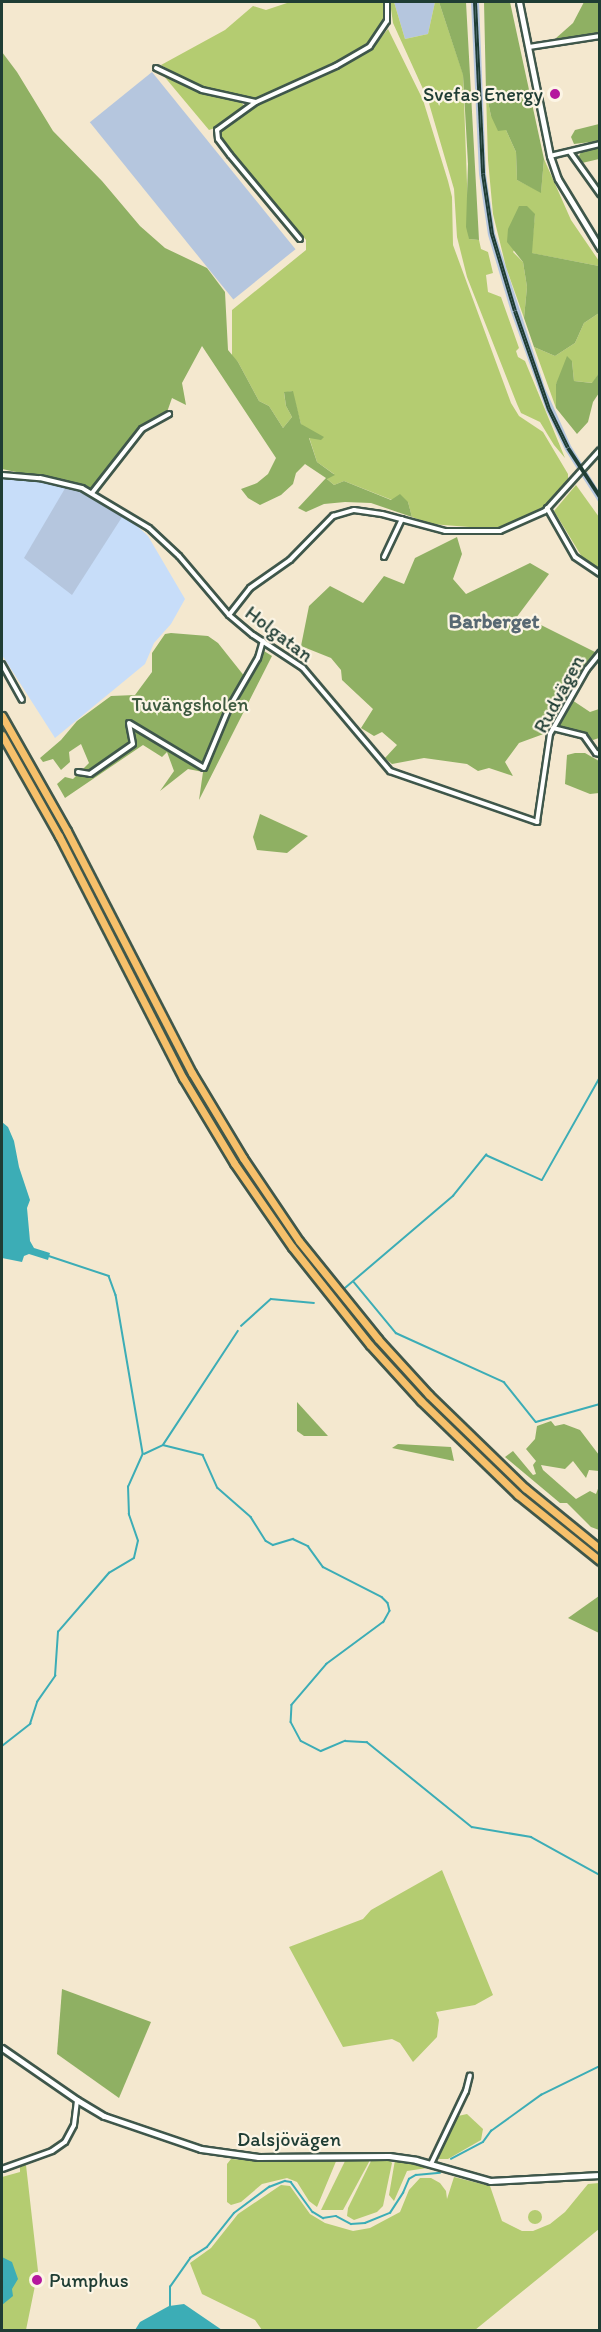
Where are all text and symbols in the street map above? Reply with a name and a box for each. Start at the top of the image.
place label: Svefas Energy [423,82,543,106]
marker: Svefas Energy [548,87,562,101]
street label: Holgatan [240,601,318,667]
district label: Barberget [449,608,539,634]
street label: Rudvägen [528,651,590,737]
park label: Tuvängsholen [131,692,249,716]
street label: Dalsjövägen [237,2127,341,2151]
place label: Pumphus [49,2268,129,2292]
marker: Pumphus [30,2273,44,2287]

